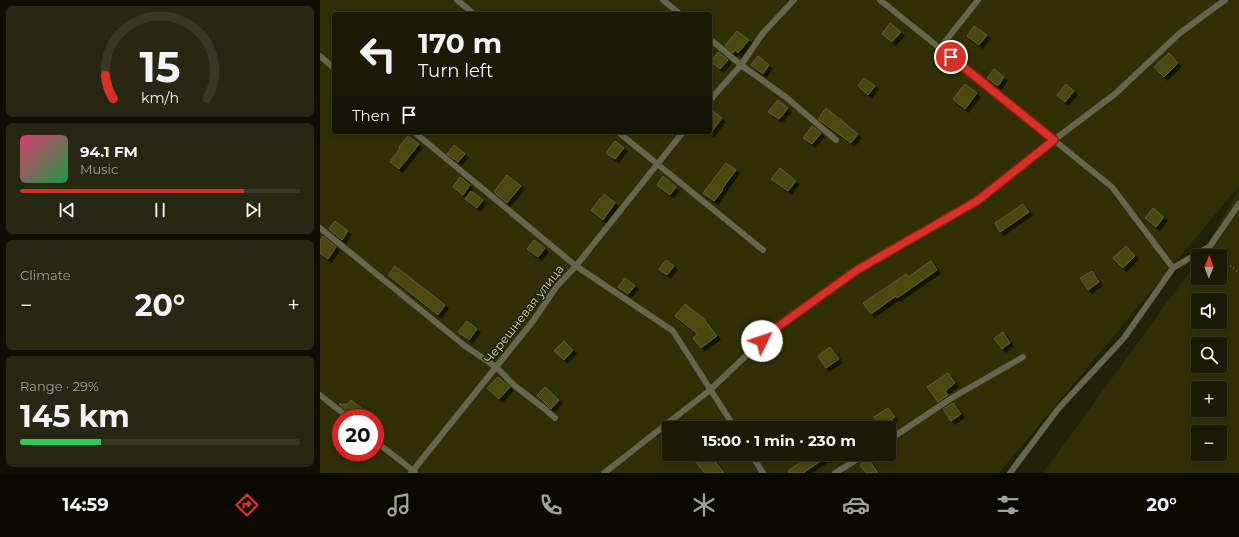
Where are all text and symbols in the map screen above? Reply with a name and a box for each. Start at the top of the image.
text: 170 m [418,26,502,60]
icon: left [352,28,404,80]
pin [934,40,968,74]
text: 15 [139,42,181,92]
icon: arrive [940,46,962,68]
text: Turn left [418,60,493,82]
text: km/h [141,89,179,107]
icon: arrive [398,104,420,126]
text: Then [352,106,390,125]
text: 94.1 FM [80,142,138,161]
text: Music [80,161,118,177]
icon: previous [56,199,78,221]
icon: pause [149,199,171,221]
icon: next [242,199,264,221]
north arrow [1191,249,1227,285]
map controls [1191,249,1227,461]
street label: Черешневая улица [481,262,567,366]
text: Climate [20,267,71,283]
text: 20° [135,287,185,324]
text: − [20,292,33,319]
text: + [287,292,300,319]
button: sound [1191,293,1227,329]
position arrow [741,320,783,362]
button: search [1191,337,1227,373]
text: Range · 29% [20,378,99,394]
button: + [1191,381,1227,417]
text: 145 km [20,398,130,435]
speed limit sign: 20 [332,409,384,461]
button: − [1191,425,1227,461]
text: 15:00 · 1 min · 230 m [702,431,856,450]
icon: directions [233,491,261,519]
icon: music [385,491,413,519]
icon: phone [537,491,565,519]
icon: climate [690,491,718,519]
icon: car [842,491,870,519]
icon: filters [994,491,1022,519]
text: 14:59 [62,494,109,516]
text: 20° [1146,494,1177,516]

